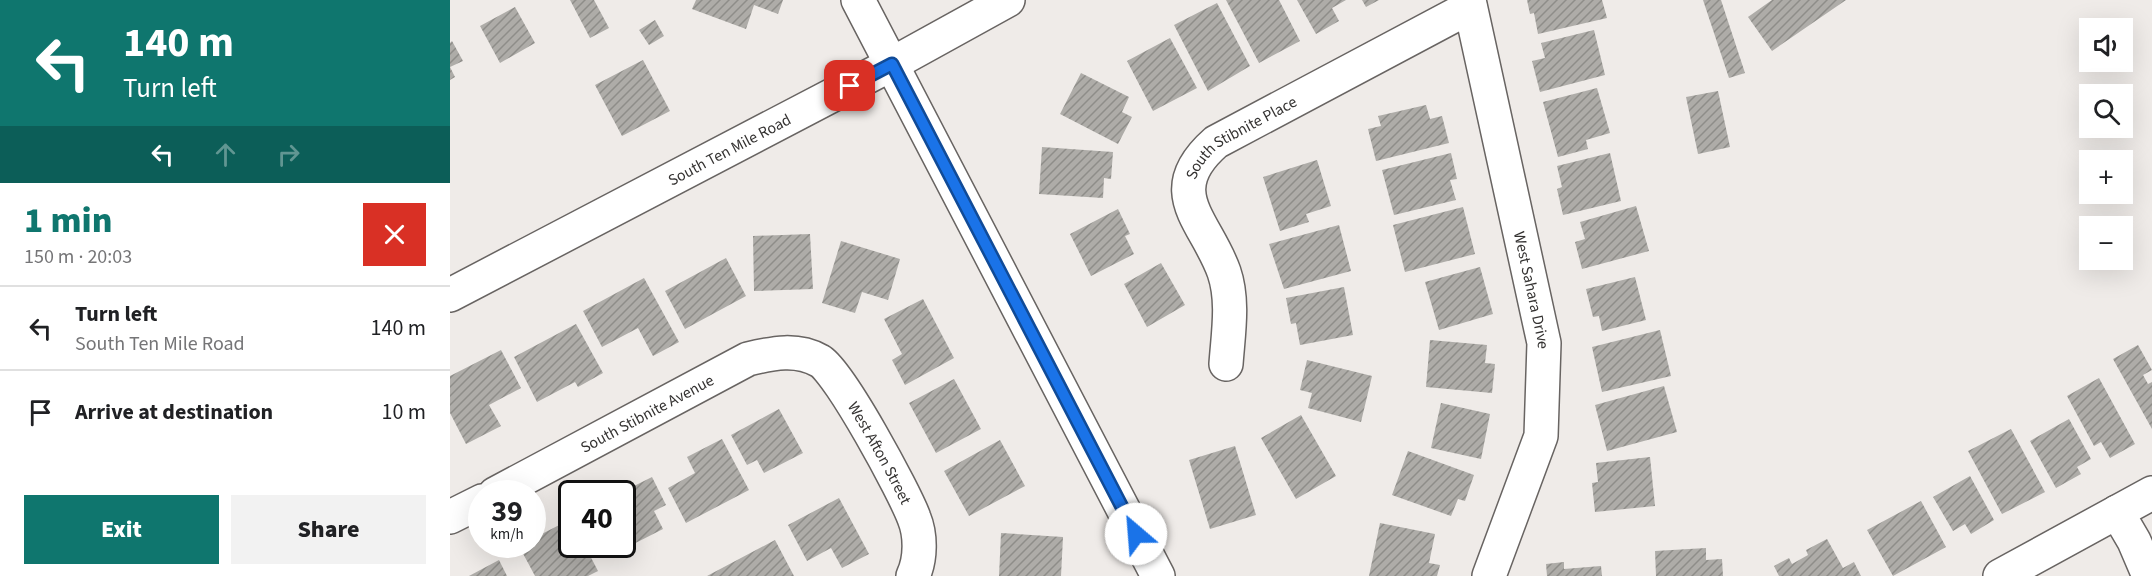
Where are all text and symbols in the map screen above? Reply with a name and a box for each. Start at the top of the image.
text: 140 m [123,13,234,73]
map controls [2079,18,2133,270]
button: sound [2079,18,2133,72]
icon: left [24,24,102,102]
pin [824,60,875,111]
text: Turn left [123,69,217,108]
icon: arrive [833,69,866,102]
button: search [2079,84,2133,138]
street label: South Stibnite Place [1181,91,1301,182]
street label: South Ten Mile Road [664,109,795,191]
icon: left [146,138,179,171]
icon: ahead [209,138,242,171]
icon: right [272,138,305,171]
button: + [2079,150,2133,204]
text: 1 min [24,195,112,246]
button: close [363,203,426,266]
button: − [2079,216,2133,270]
street label: West Sahara Drive [1508,229,1554,349]
text: 150 m · 20:03 [24,243,132,271]
text: Turn left [75,298,157,330]
icon: left [24,312,57,345]
text: 140 m [371,312,426,344]
text: South Ten Mile Road [75,330,245,358]
street label: South Stibnite Avenue [577,369,718,458]
icon: arrive [24,396,57,429]
text: Arrive at destination [75,396,273,428]
text: 10 m [381,396,426,428]
street label: West Afton Street [842,398,917,509]
speed limit sign: 40 [558,480,636,558]
text: 39 [491,490,523,533]
button: Exit [24,495,219,564]
button: Share [231,495,426,564]
position arrow [1104,502,1168,566]
text: km/h [490,524,524,545]

